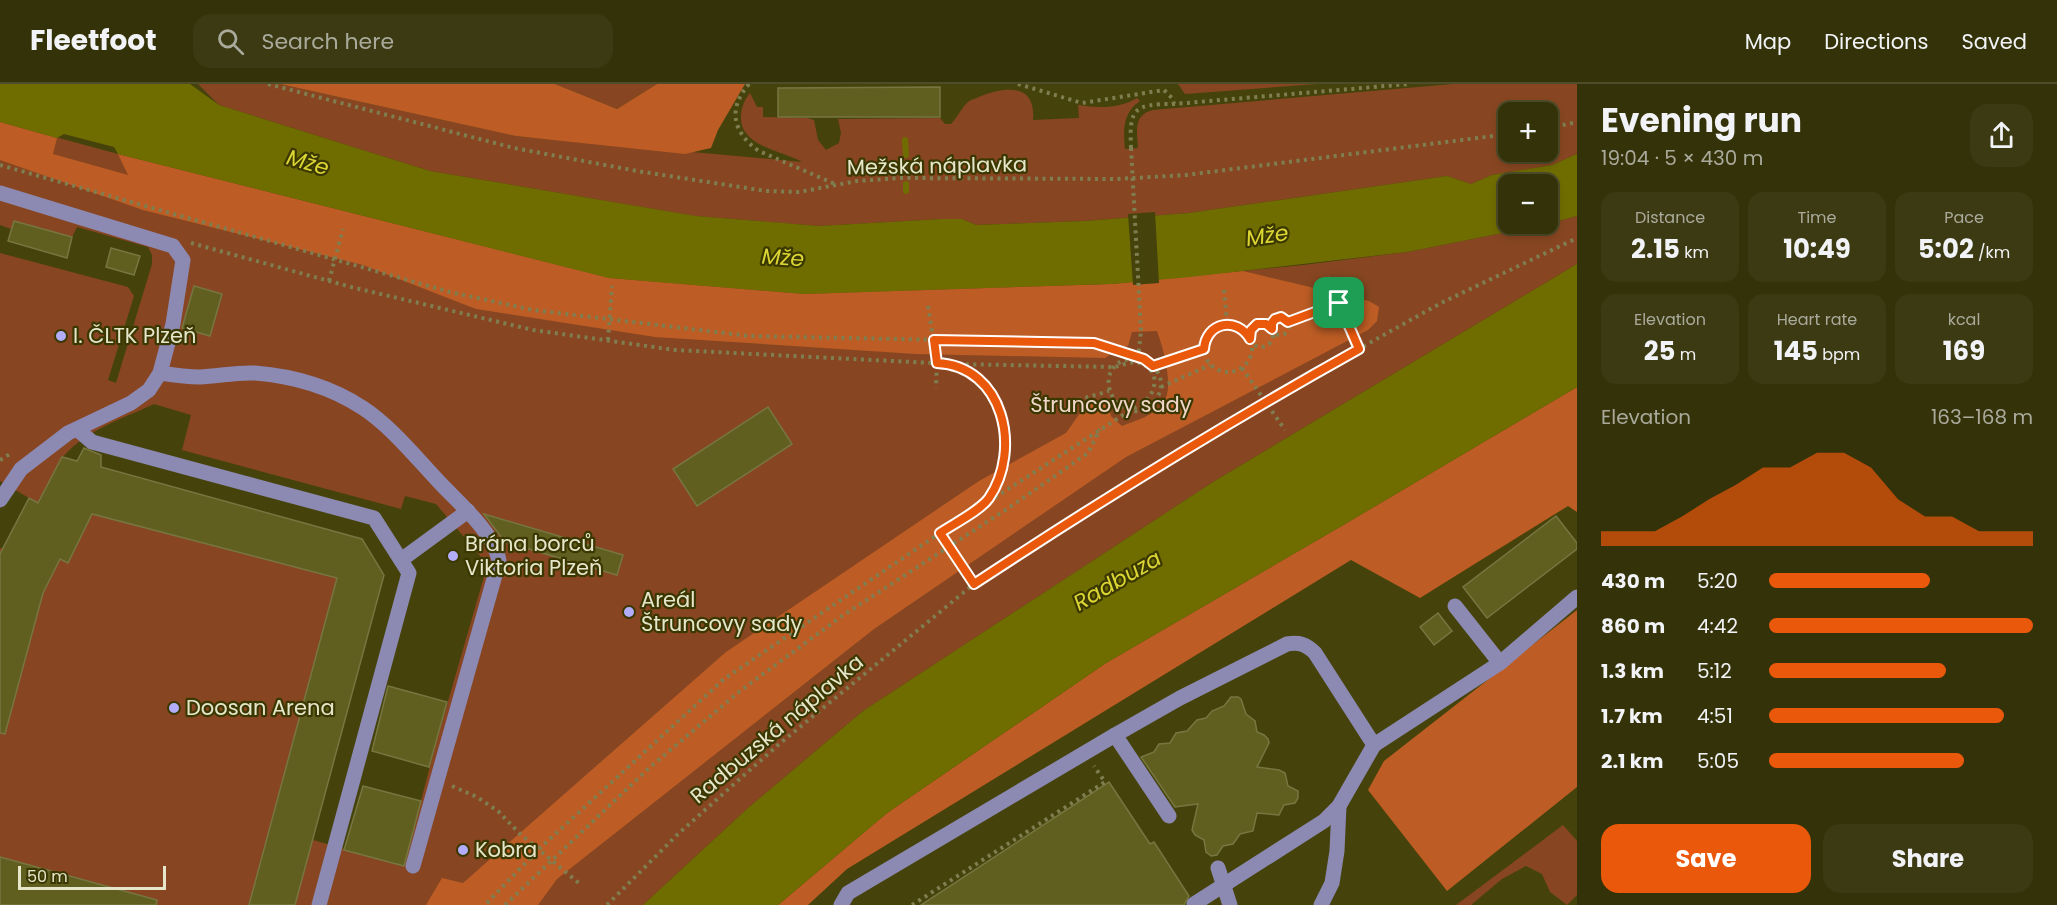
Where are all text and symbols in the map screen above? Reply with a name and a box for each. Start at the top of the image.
search box [193,14,613,68]
text: Fleetfoot [30,21,157,60]
icon: search [214,25,247,58]
text: Search here [262,26,394,57]
text: Map [1745,27,1791,56]
text: Directions [1824,27,1928,56]
text: Saved [1961,27,2027,56]
text: Evening run [1601,97,1802,144]
map controls [1498,102,1558,234]
button: + [1498,102,1558,162]
button: share [1970,104,2033,167]
water label: Mže [283,142,333,183]
text: 19:04 · 5 × 430 m [1601,144,1763,172]
street label: Mežská náplavka [847,149,1027,182]
button: − [1498,174,1558,234]
text: Distance [1635,206,1705,229]
text: Time [1798,206,1837,229]
text: Pace [1944,206,1984,229]
water label: Mže [1244,217,1290,254]
text: 2.15 [1631,231,1680,267]
text: 10:49 [1783,231,1851,267]
text: 5:02 [1918,231,1974,267]
water label: Mže [761,241,805,274]
text: km [1680,241,1709,264]
text: /km [1974,241,2010,264]
pin [1313,277,1364,328]
icon: arrive [1322,286,1355,319]
text: Elevation [1634,308,1706,331]
text: Heart rate [1777,308,1857,331]
text: kcal [1948,308,1980,331]
place label: I. ČLTK Plzeň [73,321,196,350]
marker: I. ČLTK Plzeň [54,329,68,343]
text: 25 [1644,333,1675,369]
text: 145 [1774,333,1818,369]
text: 169 [1943,333,1985,369]
text: m [1675,343,1696,366]
text: bpm [1818,343,1860,366]
park label: Štruncovy sady [1030,390,1192,419]
text: Elevation [1601,403,1691,431]
text: 163–168 m [1931,403,2033,431]
place label: Brána borců Viktoria Plzeň [465,529,602,582]
water label: Radbuza [1068,543,1167,618]
marker: Brána borců Viktoria Plzeň [446,549,460,563]
text: 430 m [1601,567,1665,595]
text: 5:20 [1697,567,1738,595]
place label: Areál Štruncovy sady [641,585,802,638]
marker: Areál Štruncovy sady [622,605,636,619]
text: 860 m [1601,612,1665,640]
text: 4:42 [1697,612,1738,640]
street label: Radbuzská náplavka [684,647,869,810]
text: 1.3 km [1601,657,1664,685]
text: 5:12 [1697,657,1732,685]
place label: Doosan Arena [186,693,335,722]
marker: Doosan Arena [167,701,181,715]
text: 1.7 km [1601,702,1663,730]
text: 4:51 [1697,702,1733,730]
text: 2.1 km [1601,747,1663,775]
text: 5:05 [1697,747,1739,775]
button: Save [1601,824,1811,893]
button: Share [1823,824,2033,893]
place label: Kobra [475,835,537,864]
marker: Kobra [456,843,470,857]
scale bar [18,863,166,890]
text: 50 m [27,865,68,888]

